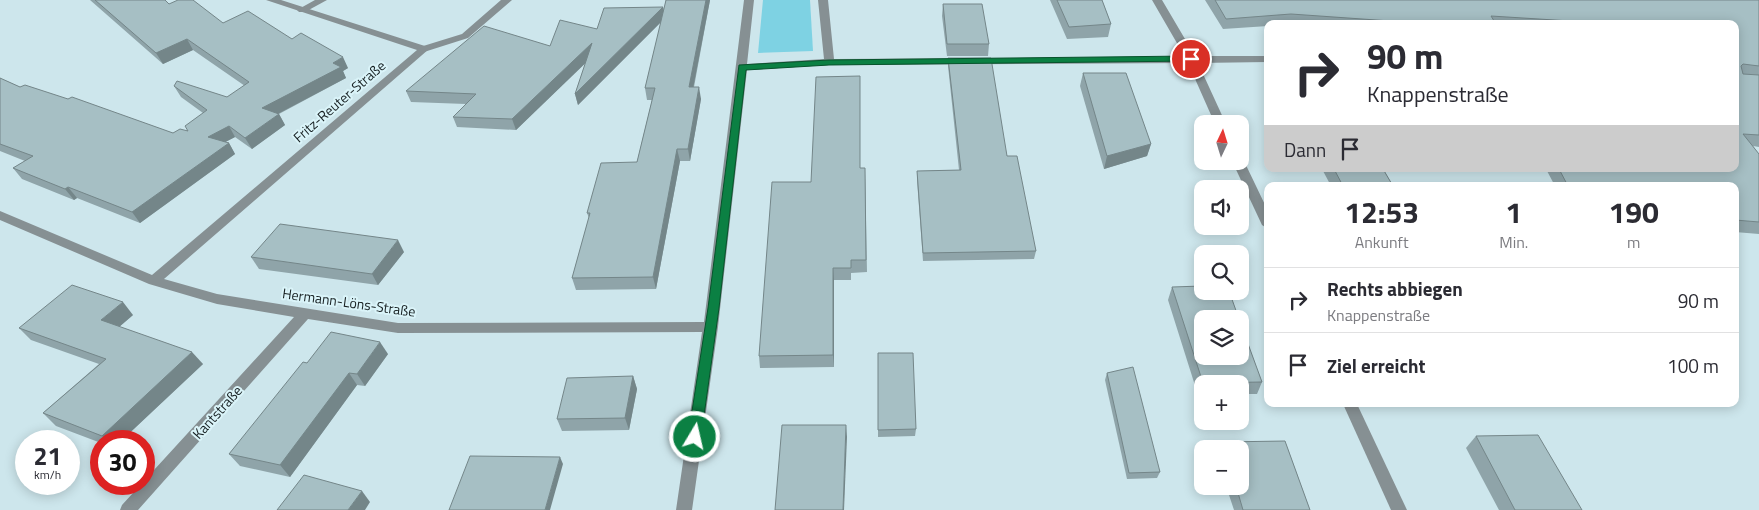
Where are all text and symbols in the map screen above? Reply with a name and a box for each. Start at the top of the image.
text: 90 m [1367,29,1443,83]
pin [1170,38,1212,80]
icon: right [1284,40,1349,105]
icon: arrive [1177,45,1205,73]
street label: Fritz-Reuter-Straße [288,55,390,147]
text: Knappenstraße [1367,77,1509,111]
north arrow [1194,115,1249,170]
map controls [1194,115,1249,495]
text: Dann [1284,135,1326,164]
icon: arrive [1336,135,1364,163]
button: sound [1194,180,1249,235]
text: 12:53 [1344,189,1419,235]
text: 1 [1505,189,1522,235]
text: 190 [1608,189,1659,235]
text: Ankunft [1355,230,1409,254]
text: Min. [1499,230,1528,254]
text: m [1627,230,1640,254]
button: search [1194,245,1249,300]
text: Rechts abbiegen [1327,274,1463,303]
street label: Hermann-Löns-Straße [281,282,417,322]
icon: right [1284,286,1312,314]
text: 90 m [1678,286,1719,315]
text: Knappenstraße [1327,303,1430,327]
button: layers [1194,310,1249,365]
icon: arrive [1284,351,1312,379]
text: Ziel erreicht [1327,351,1425,380]
text: 100 m [1667,351,1719,380]
button: + [1194,375,1249,430]
street label: Kantstraße [187,381,247,443]
position arrow [668,410,720,462]
speed limit sign: 30 [90,430,155,495]
text: 21 [33,437,62,475]
button: − [1194,440,1249,495]
text: km/h [34,465,61,484]

